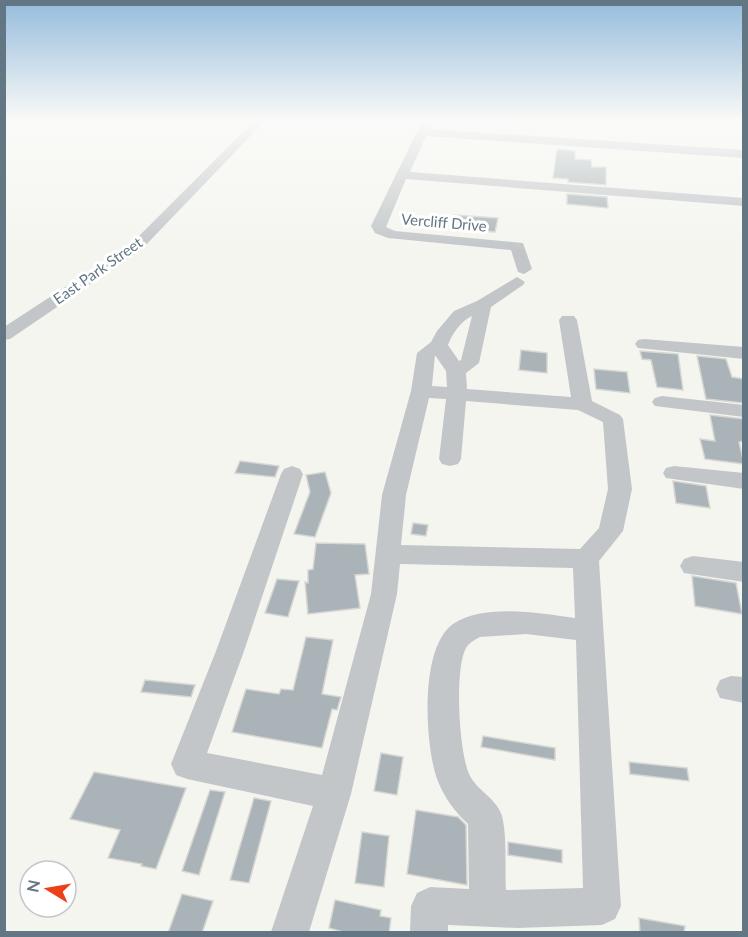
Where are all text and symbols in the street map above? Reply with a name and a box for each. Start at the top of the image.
street label: Vercliff Drive [401,209,488,235]
street label: East Park Street [50,233,146,307]
north arrow [18,859,78,919]
text: N [22,878,43,894]

